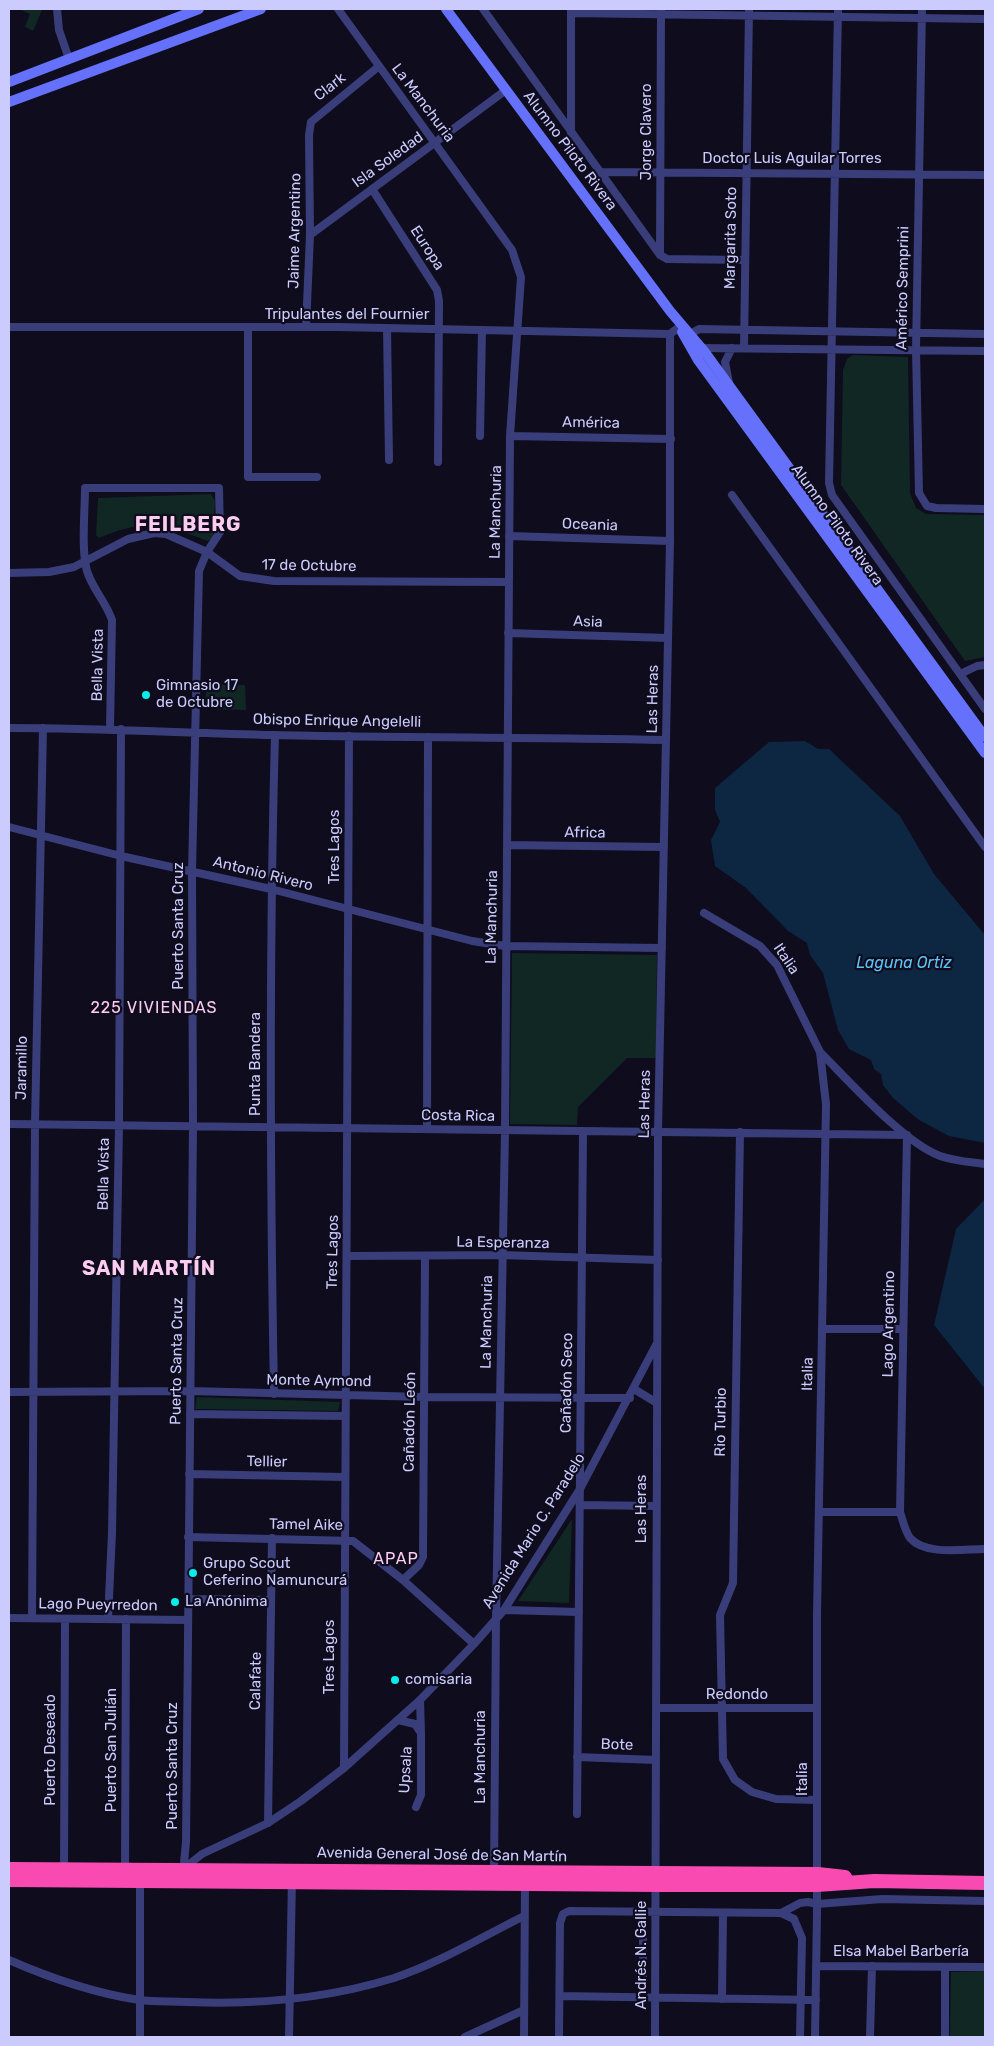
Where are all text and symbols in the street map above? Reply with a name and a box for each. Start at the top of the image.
street label: La Manchuria [388,60,458,146]
street label: Clark [311,69,349,105]
street label: Jorge Clavero [638,83,656,181]
street label: Alumno Piloto Rivera [519,88,621,214]
street label: Isla Soledad [349,128,427,192]
street label: Doctor Luis Aguilar Torres [702,150,882,168]
street label: Jaime Argentino [285,173,305,289]
street label: Margarita Soto [721,187,741,289]
street label: Europa [406,222,448,274]
street label: Américo Semprini [893,226,913,350]
street label: Tripulantes del Fournier [265,306,429,324]
street label: América [562,413,620,433]
street label: Alumno Piloto Rivera [787,461,887,589]
street label: La Manchuria [486,465,506,559]
district label: FEILBERG [134,513,242,537]
street label: Oceania [562,515,618,535]
street label: 17 de Octubre [261,556,357,576]
street label: Asia [573,612,603,632]
street label: Bella Vista [88,628,108,702]
street label: Las Heras [643,665,663,733]
place label: Gimnasio 17 de Octubre [156,677,238,712]
marker: Gimnasio 17 de Octubre [140,689,152,701]
street label: Obispo Enrique Angelelli [253,711,421,731]
street label: Tres Lagos [326,810,344,884]
street label: Africa [564,824,606,842]
street label: Antonio Rivero [211,853,315,895]
street label: Puerto Santa Cruz [170,862,188,990]
street label: La Manchuria [482,870,502,964]
street label: Italia [769,940,803,978]
water label: Laguna Ortiz [856,953,952,973]
district label: 225 VIVIENDAS [89,998,219,1018]
street label: Punta Bandera [247,1012,265,1116]
street label: Jaramillo [12,1036,32,1100]
street label: Las Heras [635,1070,655,1138]
street label: Costa Rica [421,1106,495,1126]
street label: Bella Vista [94,1137,114,1211]
street label: Tres Lagos [323,1215,343,1289]
street label: La Esperanza [456,1233,550,1253]
district label: SAN MARTÍN [81,1257,217,1281]
street label: Lago Argentino [879,1270,899,1378]
street label: La Manchuria [477,1275,497,1369]
street label: Puerto Santa Cruz [167,1297,187,1425]
street label: Cañadón Seco [557,1333,577,1433]
street label: Italia [799,1357,817,1391]
street label: Monte Aymond [266,1371,372,1391]
street label: Cañadón León [400,1372,420,1472]
street label: Rio Turbio [711,1387,731,1457]
street label: Avenida Mario C. Paradelo [479,1450,589,1612]
street label: Tellier [247,1453,287,1471]
street label: Las Heras [633,1475,651,1543]
street label: Tamel Aike [269,1515,343,1535]
district label: APAP [373,1549,419,1569]
place label: Grupo Scout Ceferino Namuncurá [203,1555,347,1590]
marker: Grupo Scout Ceferino Namuncurá [187,1567,199,1579]
place label: La Anónima [185,1593,267,1611]
street label: Lago Pueyrredon [38,1595,158,1615]
marker: La Anónima [169,1596,181,1608]
street label: Tres Lagos [321,1620,339,1694]
street label: Calafate [246,1652,266,1710]
place label: comisaria [405,1671,472,1689]
marker: comisaria [389,1674,401,1686]
street label: Redondo [706,1686,768,1704]
street label: Puerto San Julián [103,1688,121,1812]
street label: Puerto Deseado [42,1694,60,1806]
street label: Puerto Santa Cruz [164,1702,182,1830]
street label: La Manchuria [472,1710,490,1804]
street label: Bote [600,1735,634,1755]
street label: Upsala [396,1746,416,1794]
street label: Italia [794,1762,812,1796]
street label: Avenida General José de San Martín [317,1844,567,1866]
street label: Andrés N. Gallie [633,1901,651,2009]
street label: Elsa Mabel Barbería [833,1943,969,1961]

